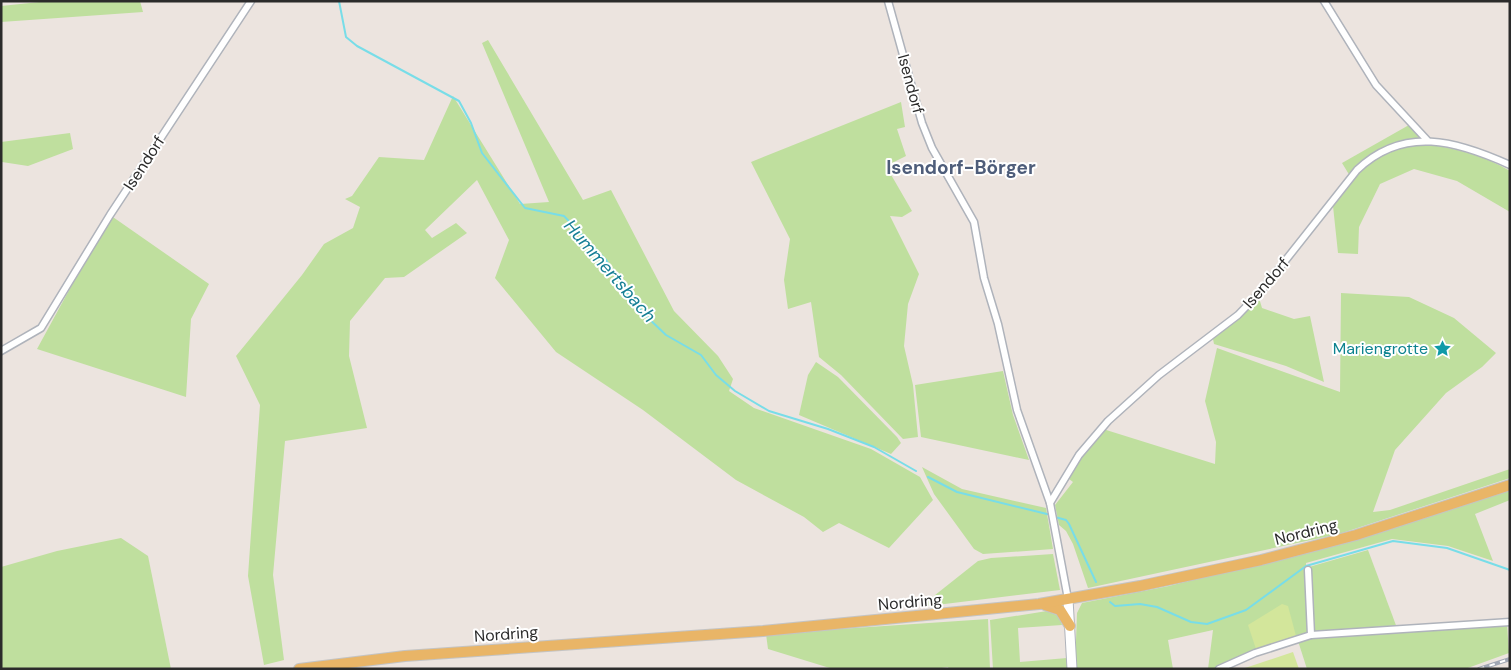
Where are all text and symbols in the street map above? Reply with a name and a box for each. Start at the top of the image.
street label: Isendorf [893,52,929,116]
street label: Isendorf [119,132,169,194]
district label: Isendorf-Börger [886,155,1036,180]
water label: Hummertsbach [559,214,661,328]
street label: Isendorf [1238,253,1294,313]
place label: Mariengrotte [1333,338,1428,359]
place icon: Mariengrotte [1432,338,1452,358]
street label: Nordring [1272,514,1340,550]
street label: Nordring [877,589,943,615]
street label: Nordring [473,621,539,647]

